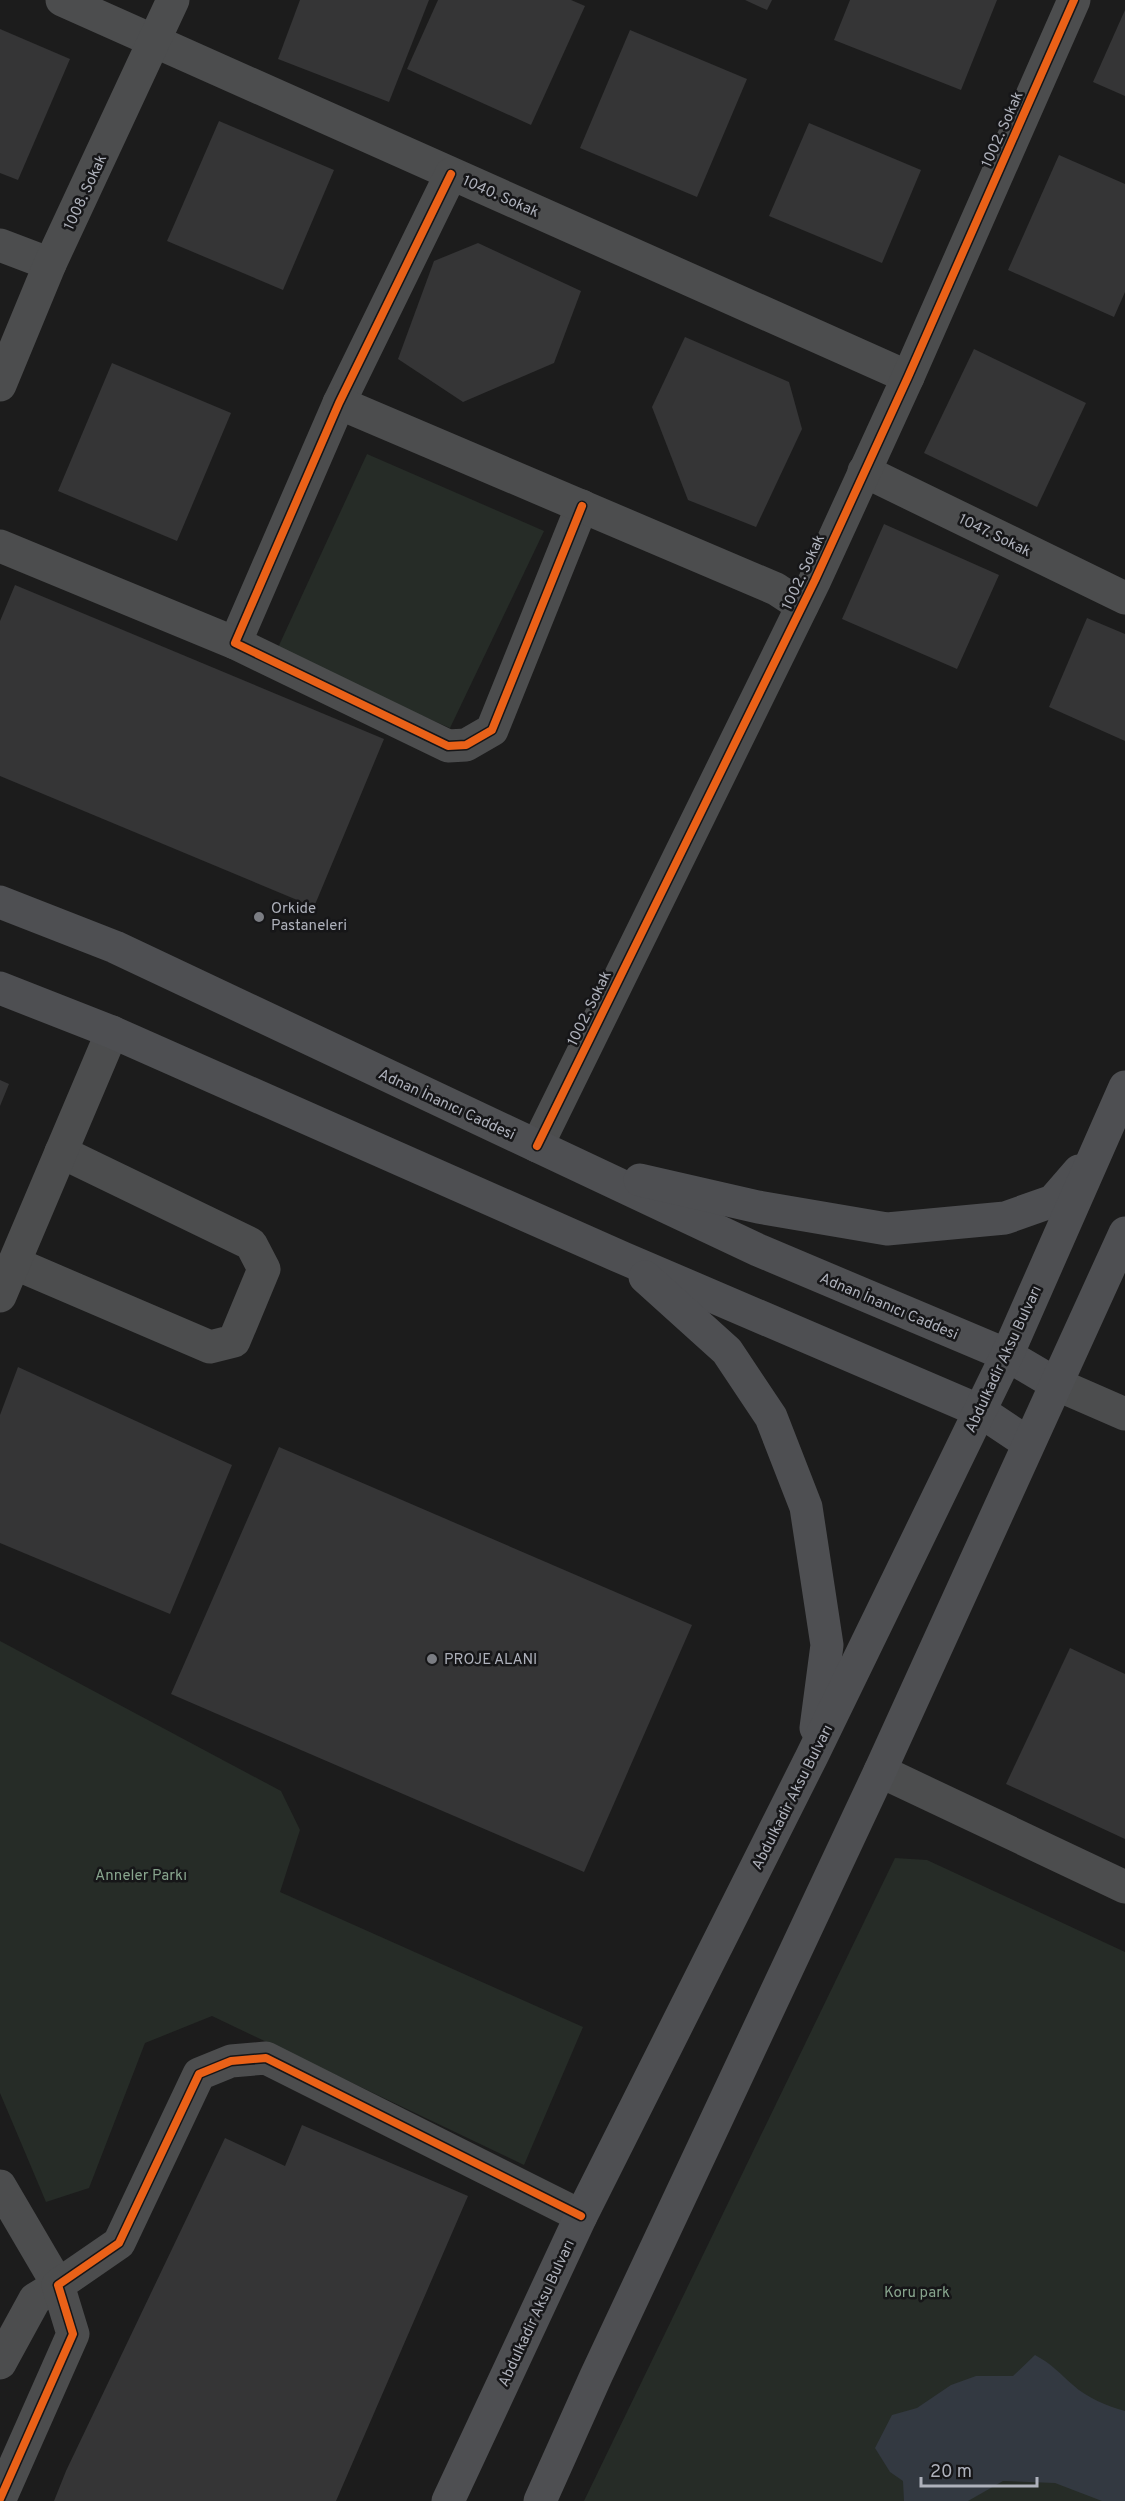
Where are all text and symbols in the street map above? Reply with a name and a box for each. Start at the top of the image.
street label: 1002. Sokak [978,89,1029,171]
street label: 1008. Sokak [61,152,112,233]
street label: 1040. Sokak [459,172,542,223]
street label: 1047. Sokak [955,511,1034,562]
street label: 1002. Sokak [779,532,830,614]
place label: Orkide Pastaneleri [271,900,347,936]
marker: Orkide Pastaneleri [252,910,266,924]
street label: 1002. Sokak [564,968,617,1049]
street label: Adnan İnanıcı Caddesi [375,1064,518,1145]
street label: Adnan İnanıcı Caddesi [816,1269,961,1345]
street label: Abdulkadir Aksu Bulvarı [962,1283,1047,1436]
place label: PROJE ALANI [444,1651,537,1670]
marker: PROJE ALANI [425,1652,439,1666]
street label: Abdulkadir Aksu Bulvarı [748,1722,838,1873]
park label: Anneler Parkı [95,1867,187,1886]
street label: Abdulkadir Aksu Bulvarı [495,2237,580,2390]
park label: Koru park [884,2284,950,2303]
scale bar [921,2450,1036,2488]
text: 20 m [930,2461,972,2484]

